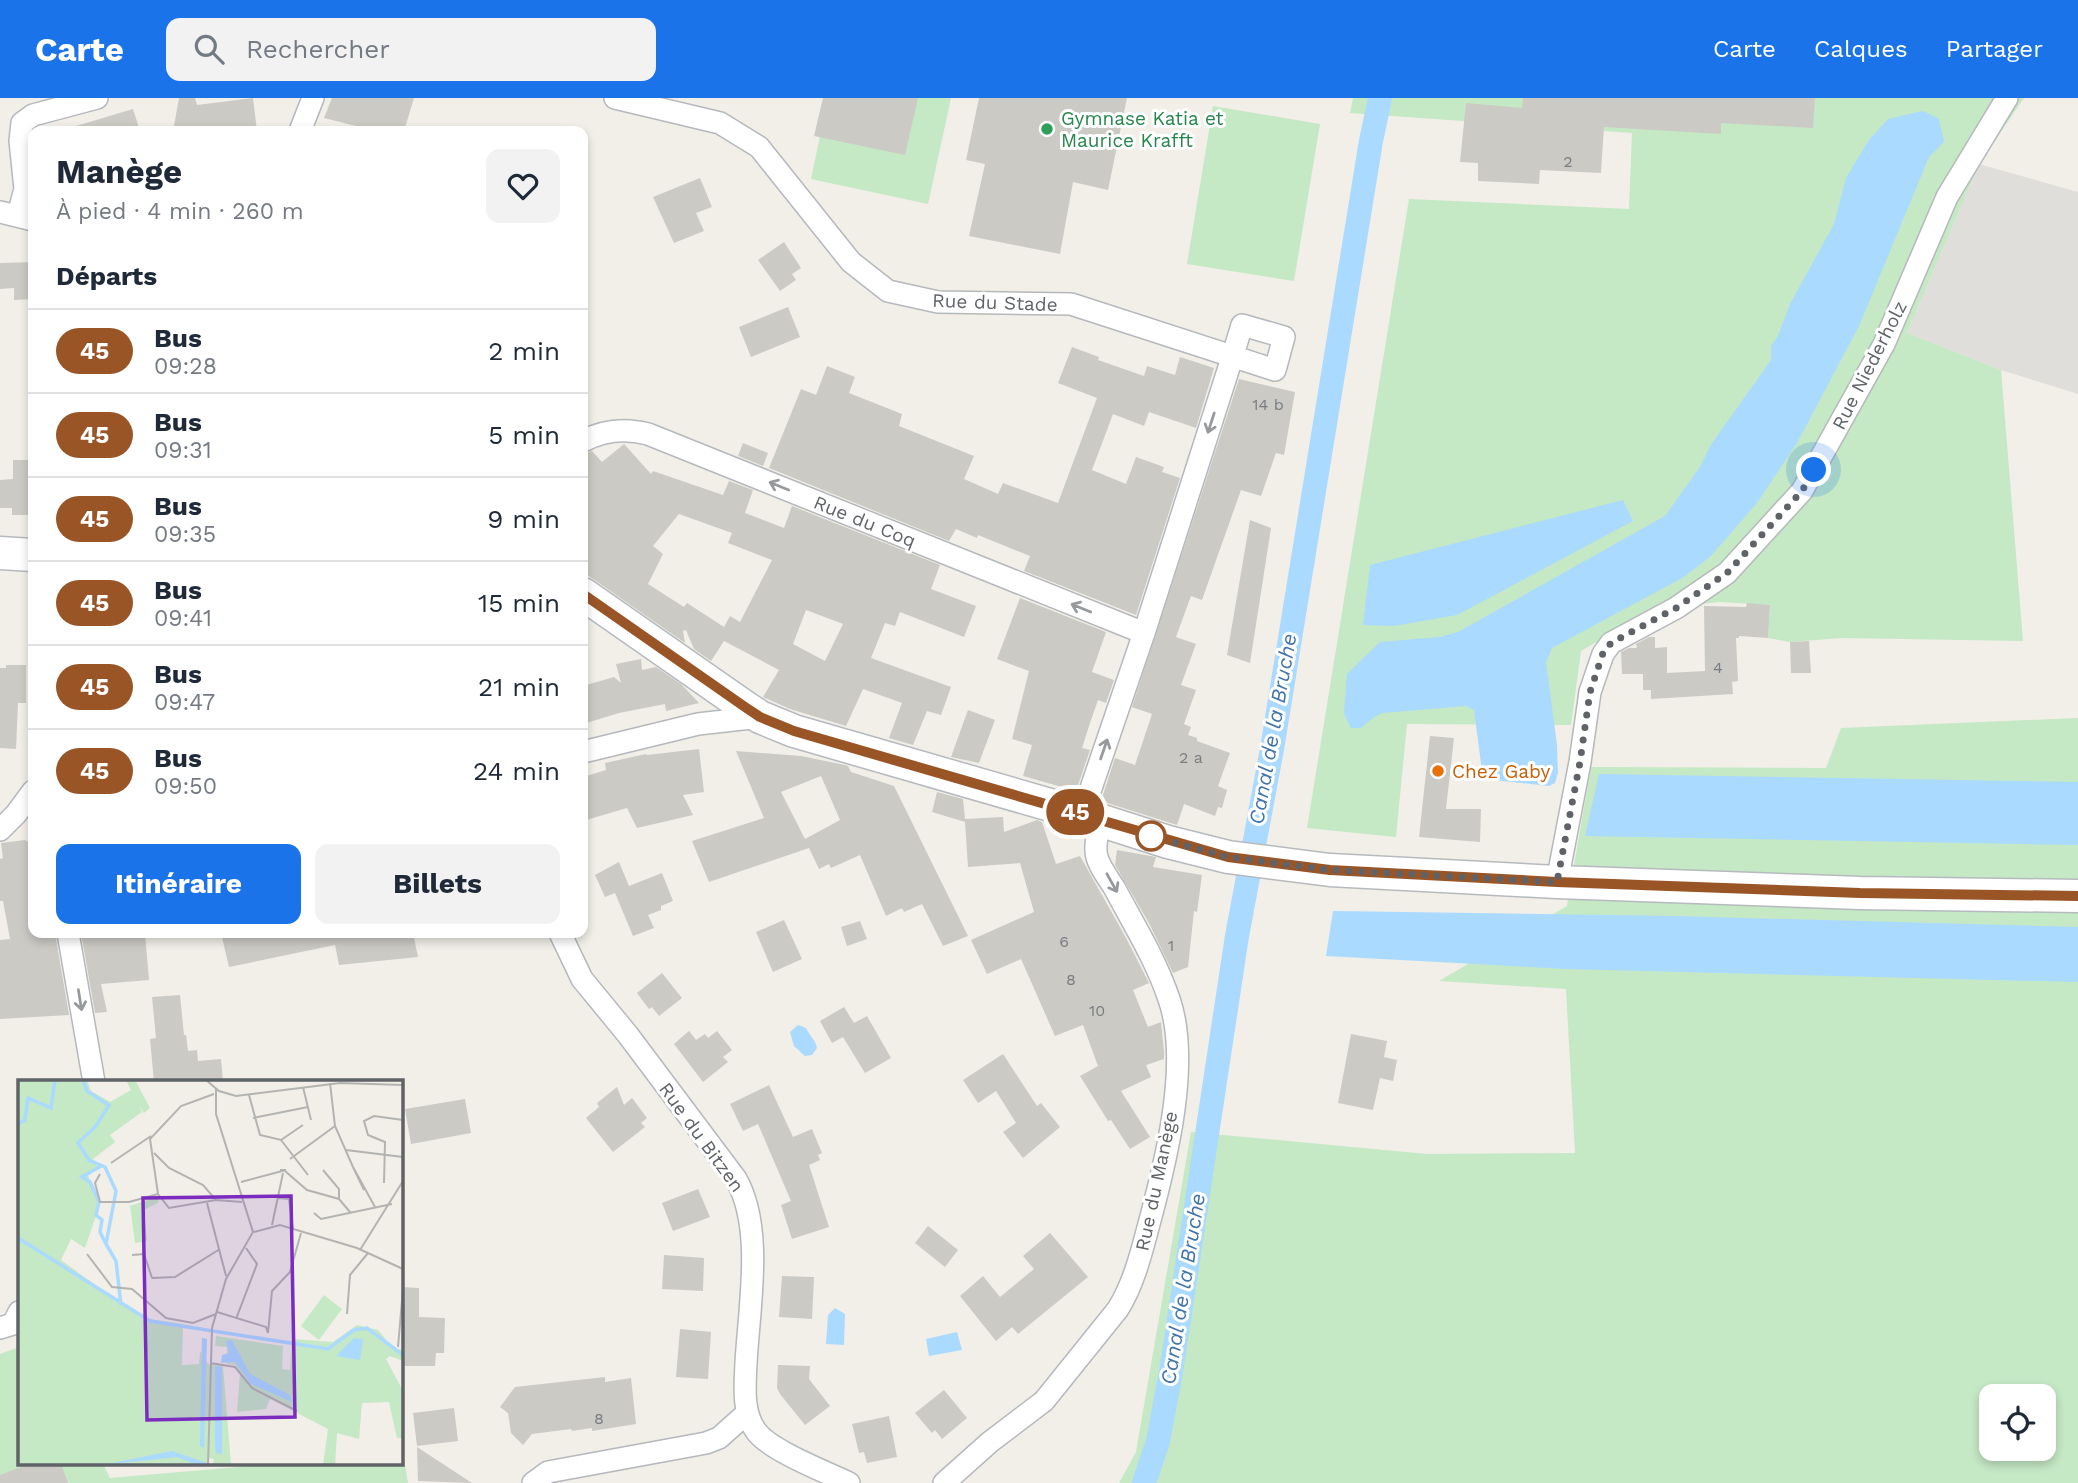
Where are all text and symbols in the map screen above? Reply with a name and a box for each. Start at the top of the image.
search box [166,18,656,81]
text: Carte [35,30,124,69]
icon: search [190,30,228,68]
text: Rechercher [246,34,390,64]
text: Carte [1713,35,1776,63]
text: Calques [1814,35,1908,63]
text: Partager [1946,35,2043,63]
place label: Gymnase Katia et Maurice Krafft [1061,107,1224,152]
marker: Gymnase Katia et Maurice Krafft [1039,121,1055,137]
button: heart [486,149,560,223]
text: Manège [56,152,182,191]
house number: 2 [1563,152,1573,171]
text: À pied · 4 min · 260 m [56,198,304,225]
text: Départs [56,261,157,291]
street label: Rue du Stade [932,289,1058,316]
street label: Rue Niederholz [1827,297,1912,433]
text: Bus [154,323,202,353]
text: 2 min [488,336,560,366]
text: 45 [80,337,109,365]
text: 09:28 [154,353,217,380]
house number: 14 b [1252,395,1284,414]
text: Bus [154,407,202,437]
one-way arrow [1204,411,1216,433]
text: 5 min [488,420,560,450]
text: 45 [80,421,109,449]
text: 09:31 [154,437,212,464]
your location [1796,452,1831,487]
one-way arrow [768,479,790,492]
text: Bus [154,491,202,521]
street label: Rue du Coq [810,491,919,552]
text: 9 min [487,504,560,534]
text: 45 [80,505,109,533]
text: 09:35 [154,521,216,548]
text: Bus [154,575,202,605]
text: 15 min [478,588,560,618]
text: 45 [80,589,109,617]
one-way arrow [1070,600,1092,613]
text: 09:41 [154,605,212,632]
water label: Canal de la Bruche [1243,632,1302,826]
house number: 4 [1713,658,1723,677]
text: Bus [154,659,202,689]
text: 21 min [478,672,560,702]
text: 45 [80,673,109,701]
text: 09:47 [154,689,215,716]
one-way arrow [1099,739,1111,761]
text: Bus [154,743,202,773]
house number: 2 a [1179,748,1203,767]
text: 24 min [473,756,560,786]
text: 45 [80,757,109,785]
place label: Chez Gaby [1452,760,1551,783]
marker: Chez Gaby [1430,763,1446,779]
text: 09:50 [154,773,217,800]
line badge: 45 [1044,789,1106,835]
text: 45 [1060,798,1090,826]
unlabelled marker [1136,821,1166,851]
button: Itinéraire [56,844,301,924]
button: Billets [315,844,560,924]
one-way arrow [1105,873,1119,893]
house number: 6 [1059,932,1069,951]
house number: 1 [1168,936,1174,955]
house number: 8 [1066,970,1076,989]
one-way arrow [74,988,87,1011]
house number: 10 [1089,1001,1105,1020]
street label: Rue du Bitzen [654,1078,749,1197]
inset map [18,1080,402,1466]
street label: Rue du Manège [1130,1109,1183,1253]
water label: Canal de la Bruche [1155,1192,1210,1386]
map controls [1979,1384,2056,1461]
button: locate [1979,1384,2056,1461]
house number: 8 [594,1409,604,1428]

